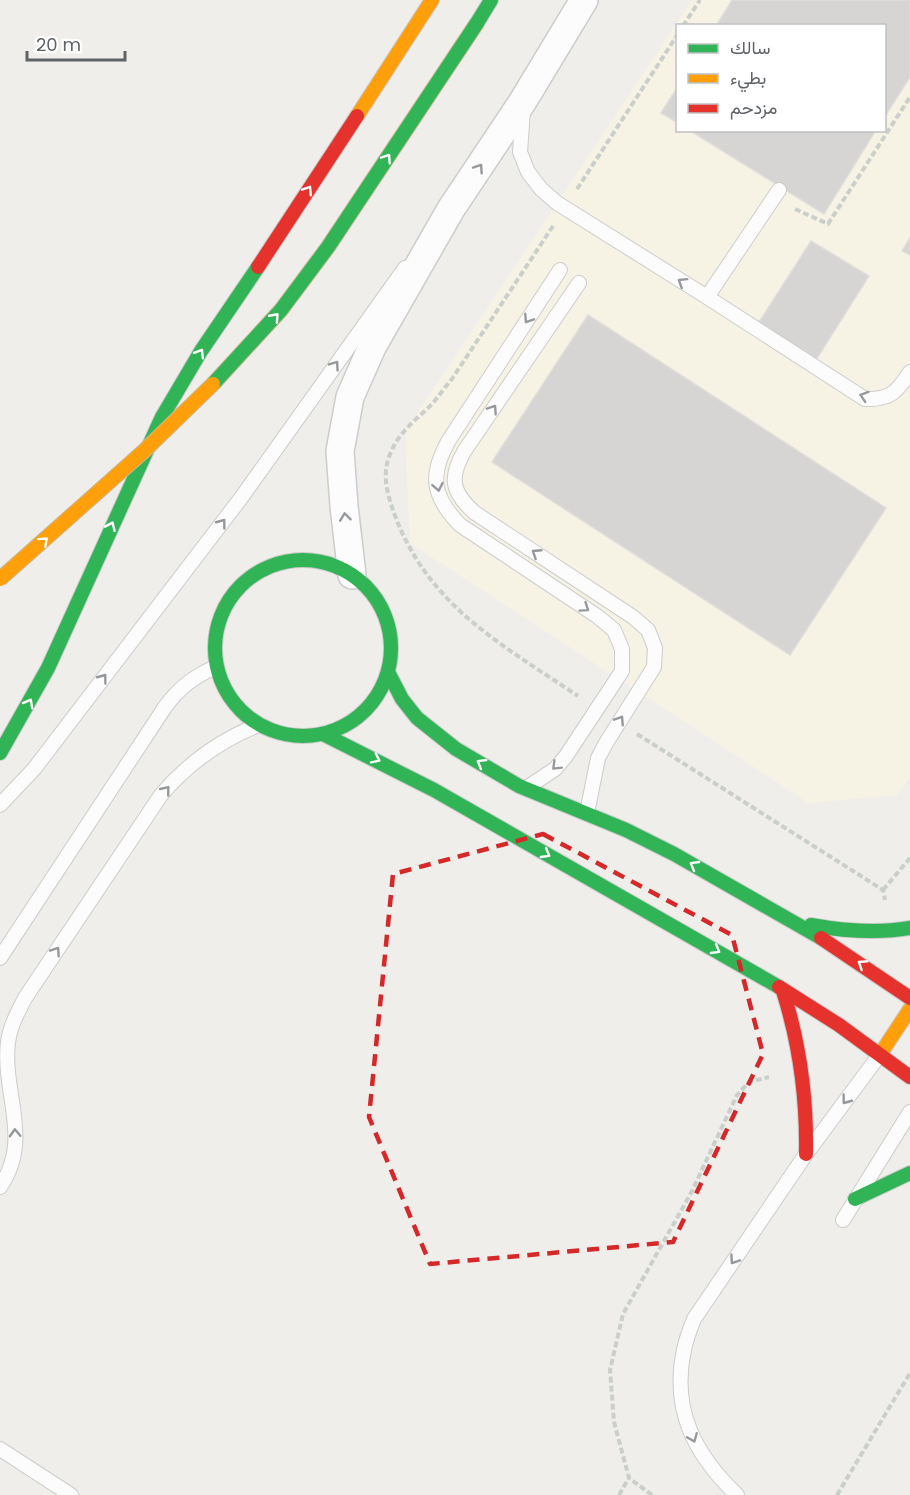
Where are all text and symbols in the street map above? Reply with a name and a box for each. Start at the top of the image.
scale bar [27,24,124,62]
legend [676,24,886,132]
text: 20 m [36,32,81,57]
text: سالك [730,35,770,60]
text: بطيء [730,65,766,93]
text: مزدحم [730,95,777,120]
one-way arrow [380,154,391,165]
one-way arrow [471,163,482,174]
one-way arrow [301,186,312,197]
one-way arrow [678,277,688,289]
one-way arrow [524,312,535,323]
one-way arrow [268,314,279,324]
one-way arrow [193,348,204,359]
one-way arrow [328,360,339,371]
one-way arrow [860,391,870,403]
one-way arrow [486,405,497,416]
one-way arrow [431,482,444,492]
one-way arrow [339,512,352,521]
one-way arrow [214,519,225,530]
one-way arrow [104,521,116,532]
one-way arrow [38,537,48,548]
one-way arrow [532,549,543,560]
one-way arrow [578,601,589,612]
one-way arrow [96,674,107,685]
one-way arrow [22,698,33,709]
one-way arrow [613,716,625,726]
one-way arrow [369,751,380,763]
one-way arrow [477,759,487,771]
one-way arrow [553,759,564,770]
one-way arrow [159,786,170,797]
one-way arrow [540,846,550,858]
one-way arrow [690,861,700,873]
one-way arrow [710,943,720,954]
one-way arrow [49,947,60,958]
one-way arrow [858,960,869,971]
one-way arrow [842,1094,853,1105]
one-way arrow [9,1128,22,1137]
one-way arrow [730,1253,741,1264]
one-way arrow [686,1432,698,1443]

